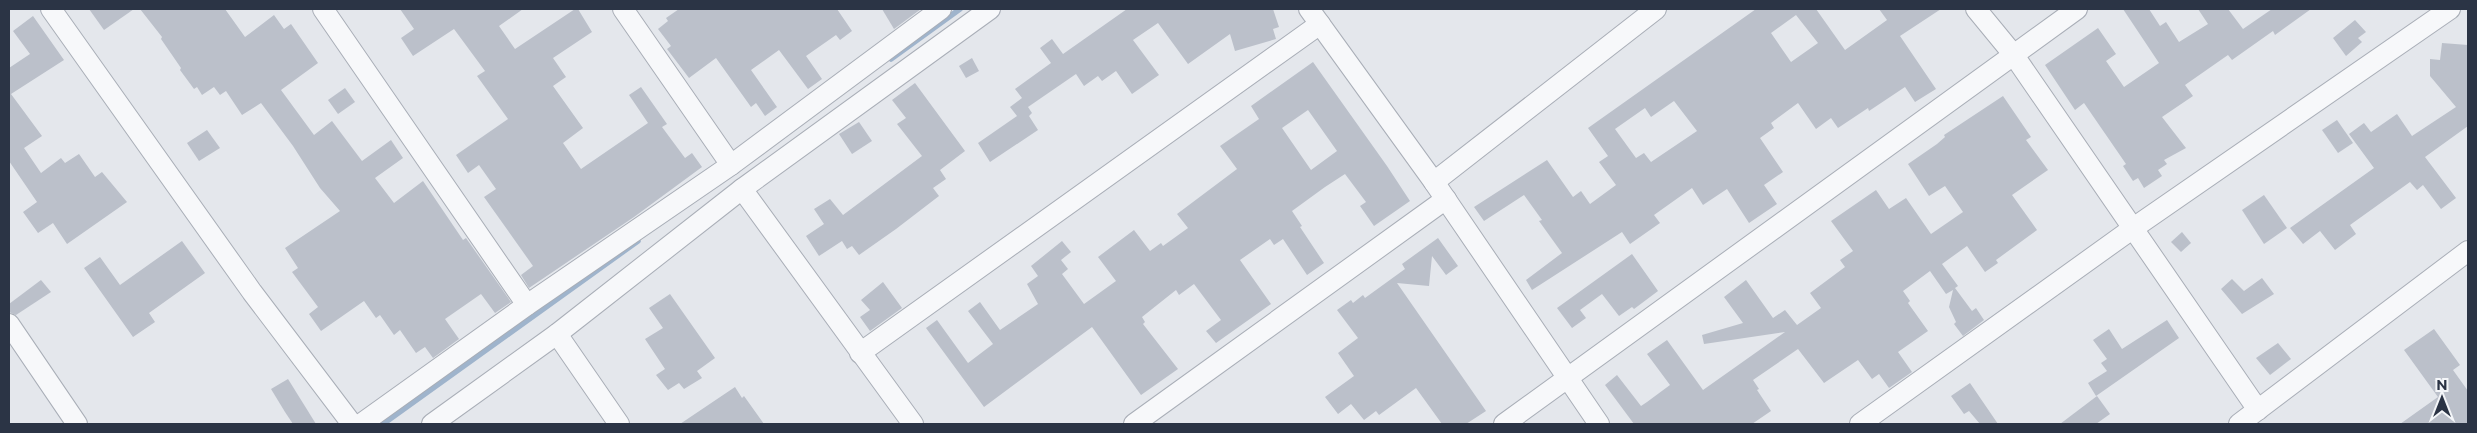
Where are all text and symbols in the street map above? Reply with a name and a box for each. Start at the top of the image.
north arrow [2417,373,2467,423]
text: N [2436,376,2448,394]

